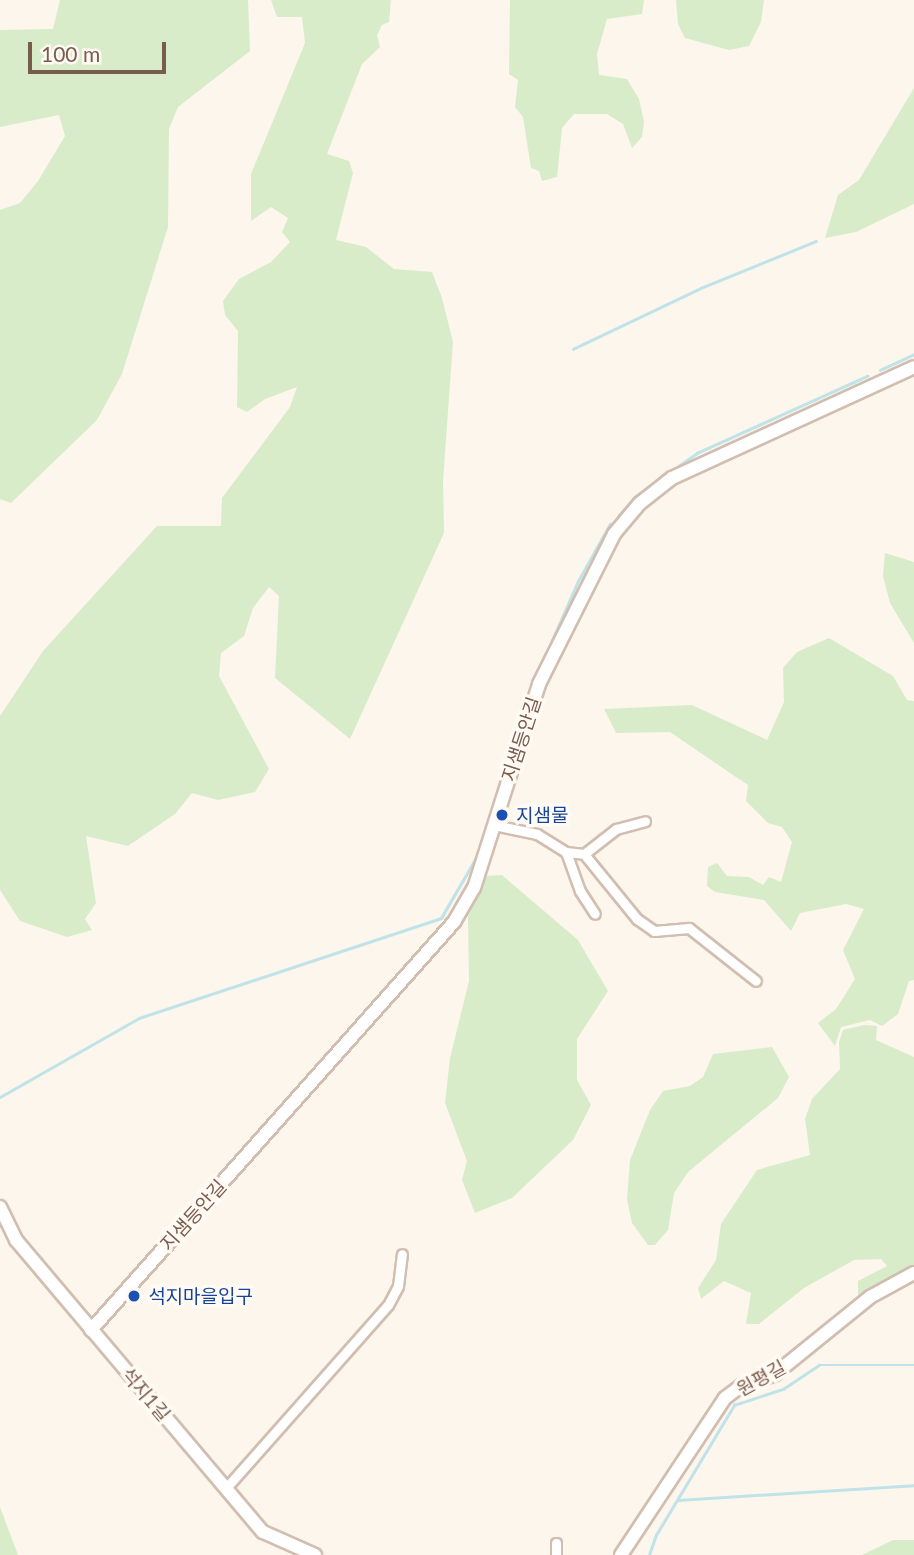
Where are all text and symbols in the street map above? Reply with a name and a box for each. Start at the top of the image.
scale bar [32,28,170,72]
text: 100 m [41,41,100,66]
street label: 지샘등안길 [497,694,545,784]
place label: 지샘물 [516,804,568,826]
marker: 지샘물 [494,807,510,823]
street label: 지샘등안길 [155,1175,231,1255]
place label: 석지마을입구 [148,1285,253,1307]
marker: 석지마을입구 [126,1288,142,1304]
street label: 원평길 [733,1355,789,1401]
street label: 석지1길 [117,1362,175,1426]

